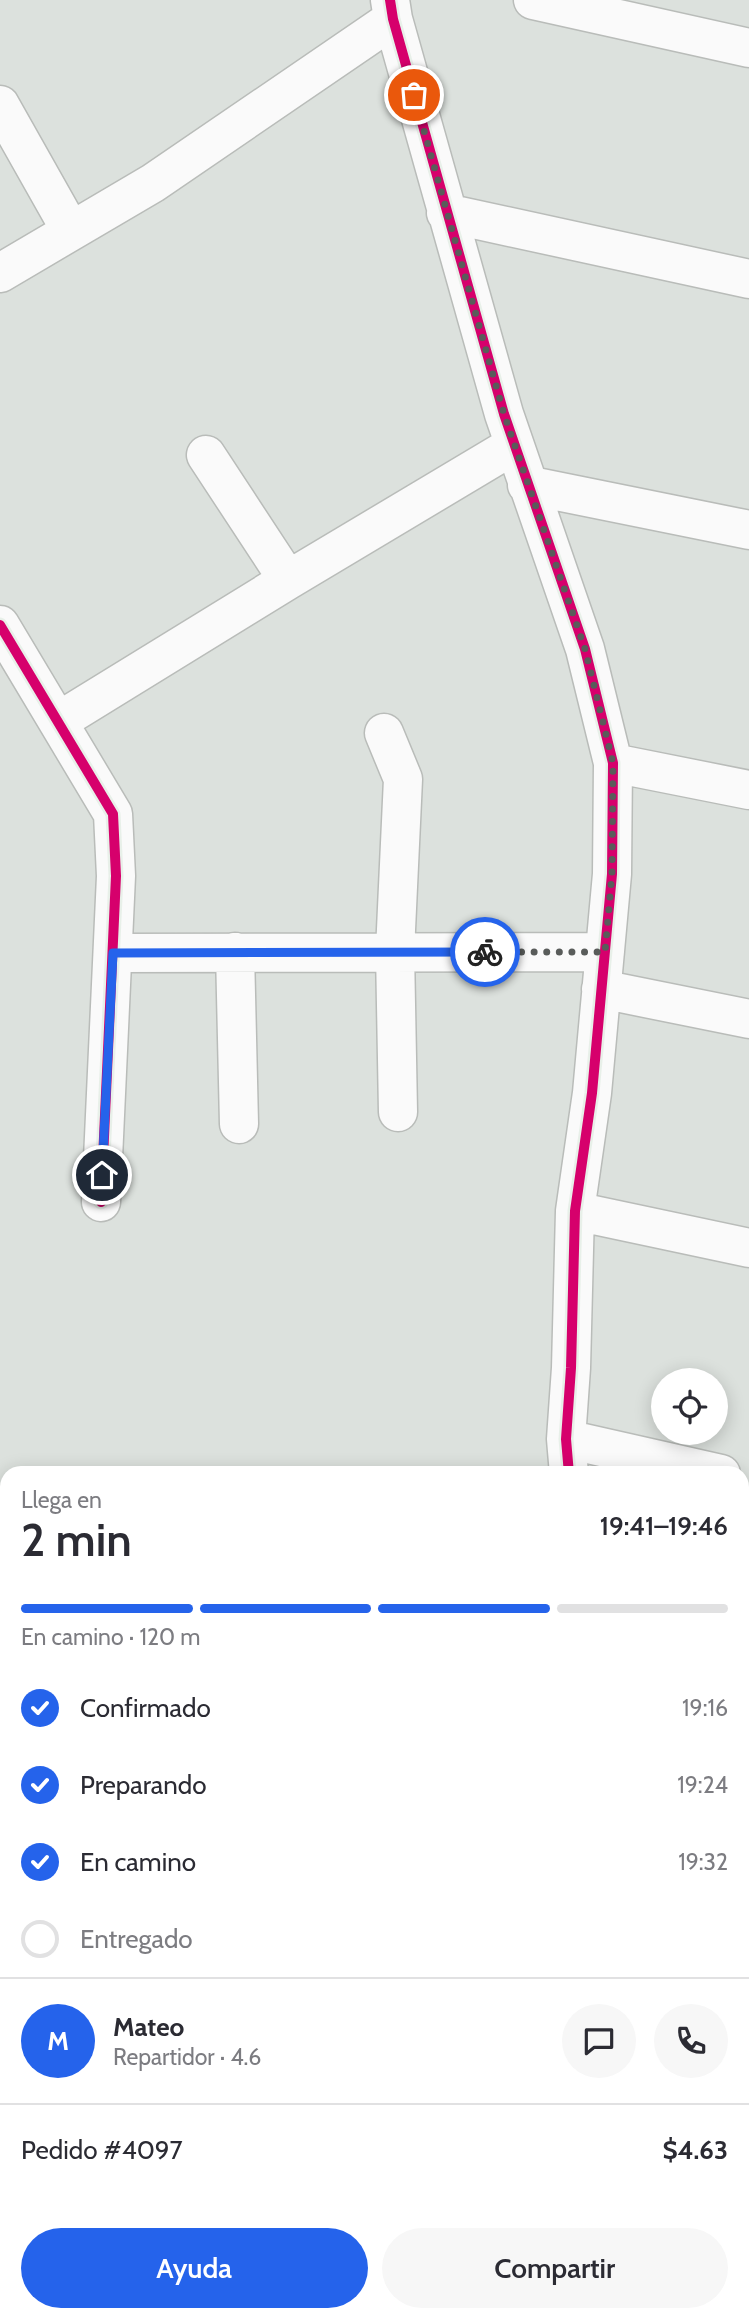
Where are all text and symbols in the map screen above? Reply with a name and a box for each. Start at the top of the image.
pin [384,65,444,125]
icon: bag [395,76,433,114]
courier [450,917,520,987]
icon: bike [466,933,504,971]
pin [72,1145,132,1205]
icon: home [83,1156,121,1194]
map controls [651,1368,728,1445]
button: locate [651,1368,728,1445]
text: Llega en [21,1486,102,1514]
text: 19:41–19:46 [600,1510,728,1542]
text: 2 min [21,1512,132,1568]
text: En camino · 120 m [21,1623,200,1651]
icon: check [21,1689,59,1727]
text: Confirmado [80,1692,211,1724]
text: 19:16 [682,1694,728,1722]
icon: check [21,1766,59,1804]
text: Preparando [80,1769,207,1801]
text: 19:24 [677,1771,728,1799]
icon: check [21,1843,59,1881]
text: En camino [80,1846,196,1878]
text: 19:32 [678,1848,728,1876]
text: Entregado [80,1923,193,1955]
button: chat [562,2004,636,2078]
button: phone [654,2004,728,2078]
text: Mateo [113,2011,184,2043]
text: M [47,2025,69,2057]
text: Repartidor · 4.6 [113,2043,261,2071]
text: Pedido #4097 [21,2134,183,2166]
text: $4.63 [662,2134,728,2166]
button: Ayuda [21,2228,368,2308]
button: Compartir [382,2228,728,2308]

